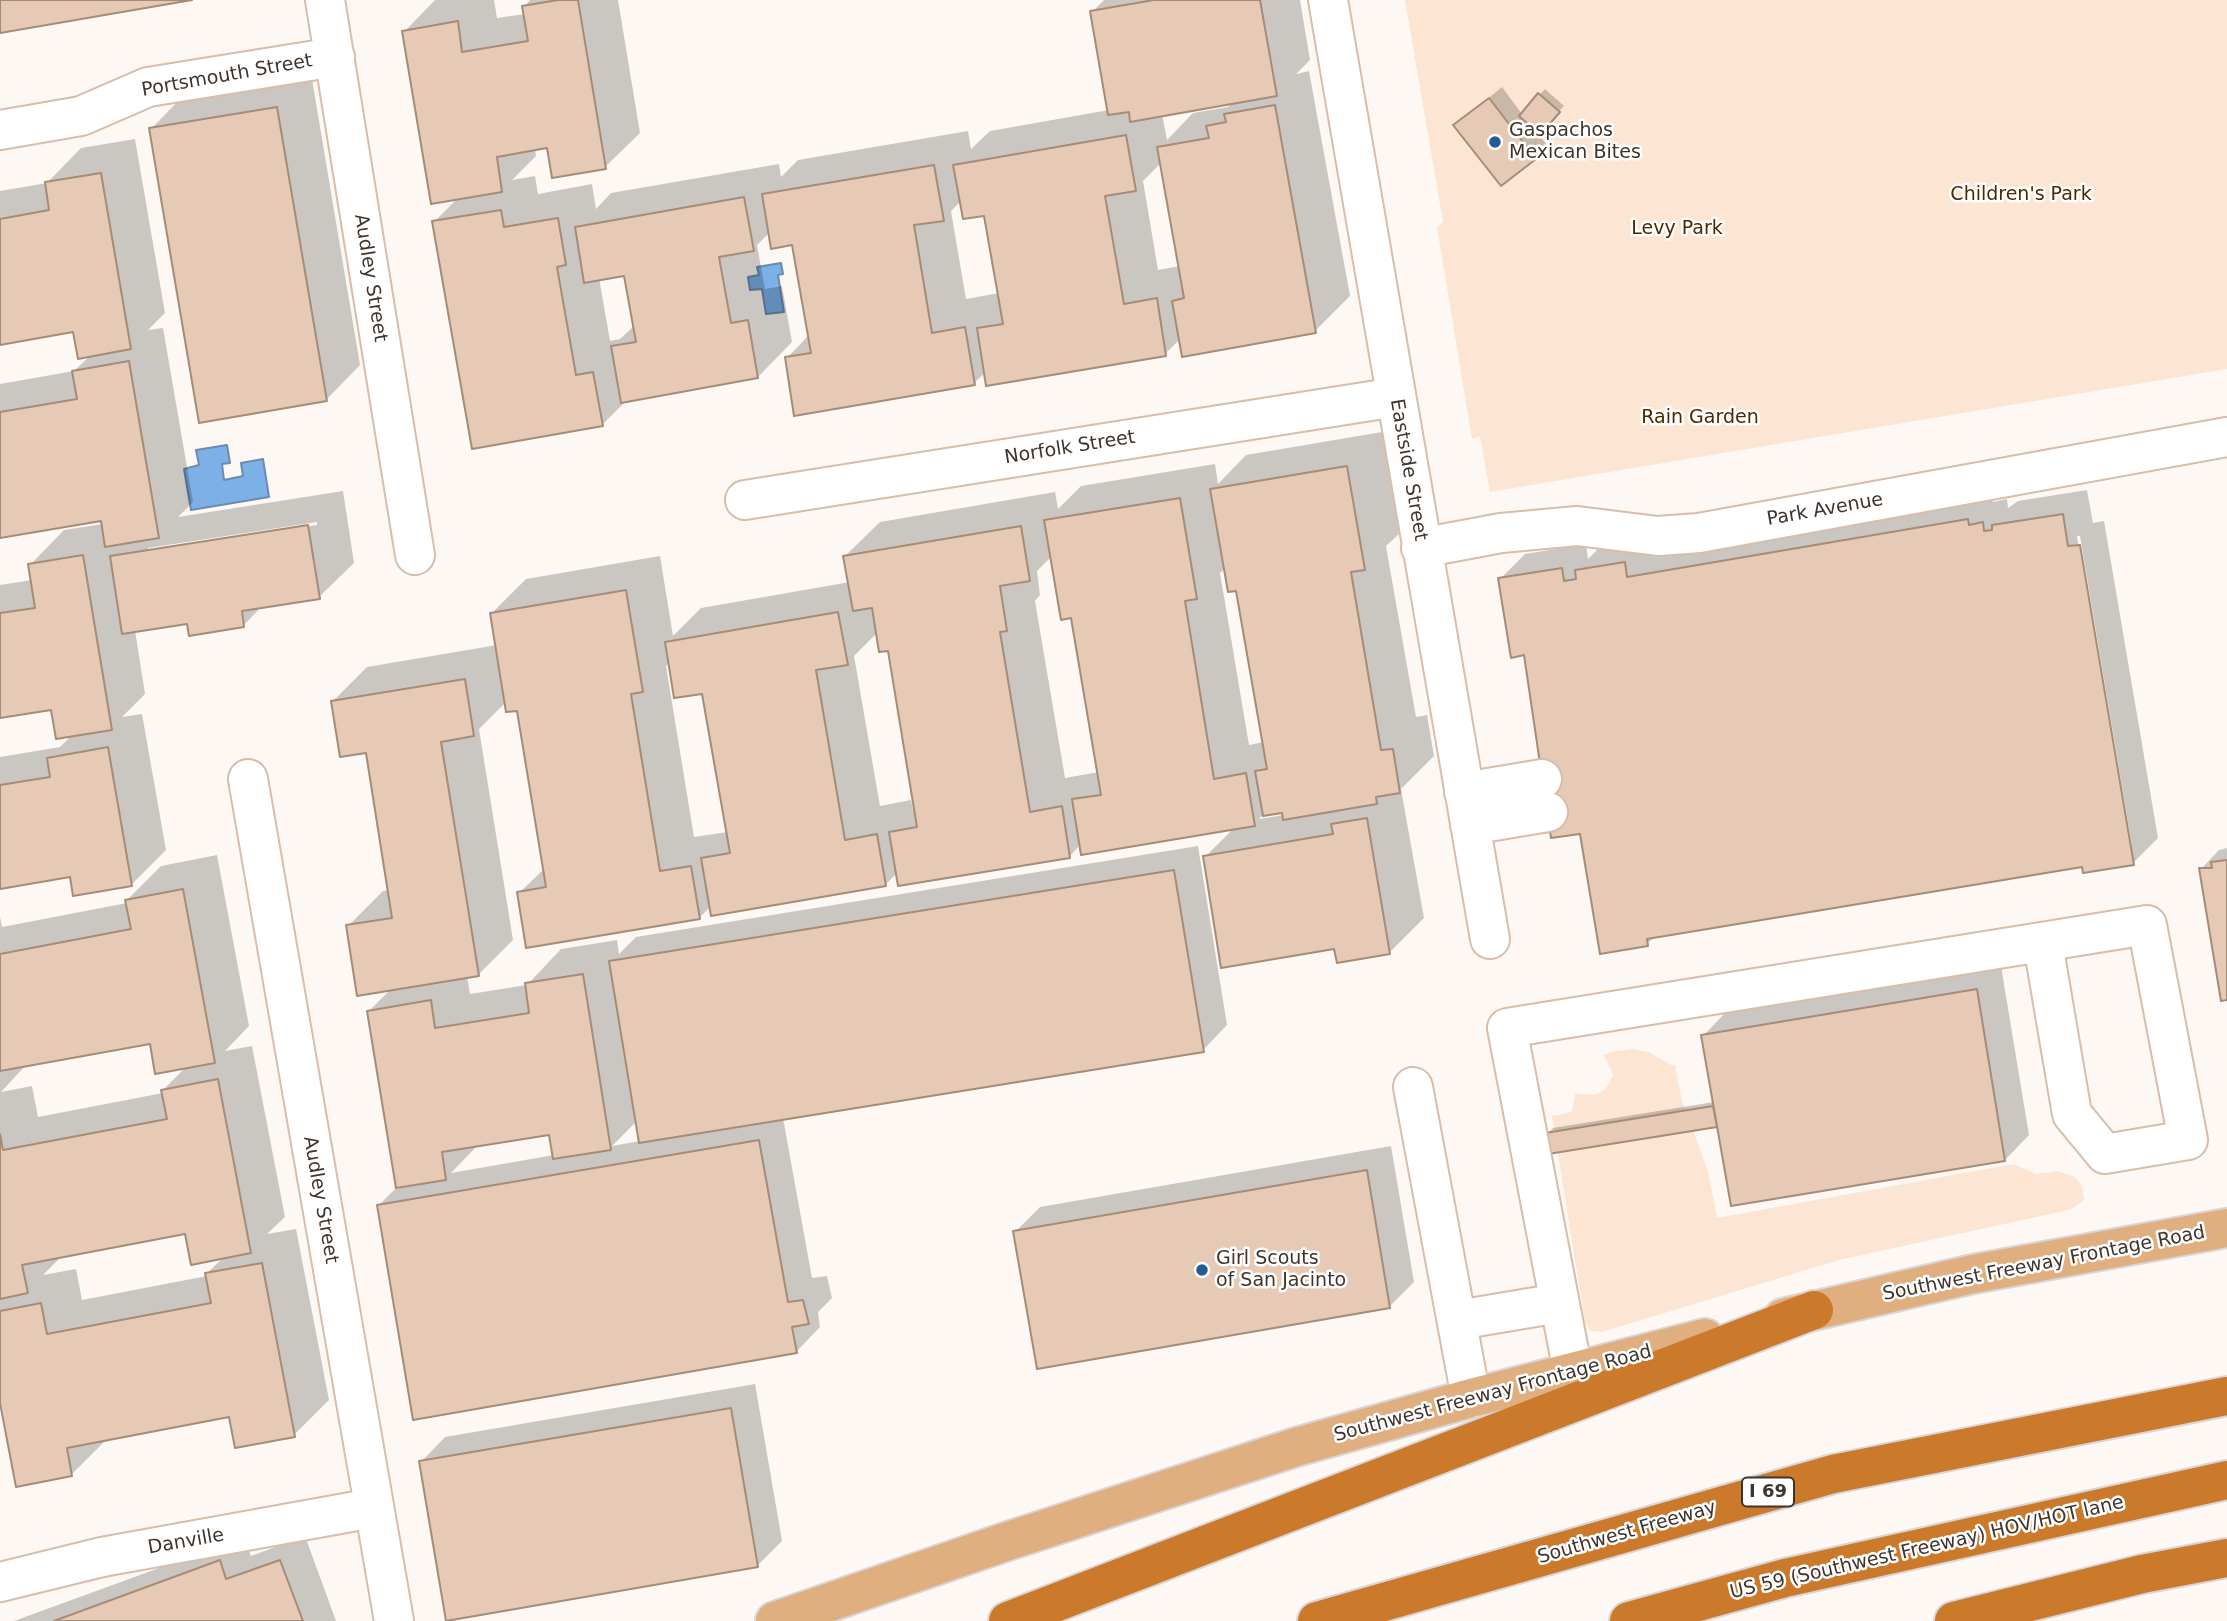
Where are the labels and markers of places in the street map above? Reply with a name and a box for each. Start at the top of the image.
place label: Gaspachos Mexican Bites [1509,120,1641,164]
marker: Gaspachos Mexican Bites [1487,134,1503,150]
place label: Girl Scouts of San Jacinto [1216,1248,1346,1292]
marker: Girl Scouts of San Jacinto [1194,1262,1210,1278]

